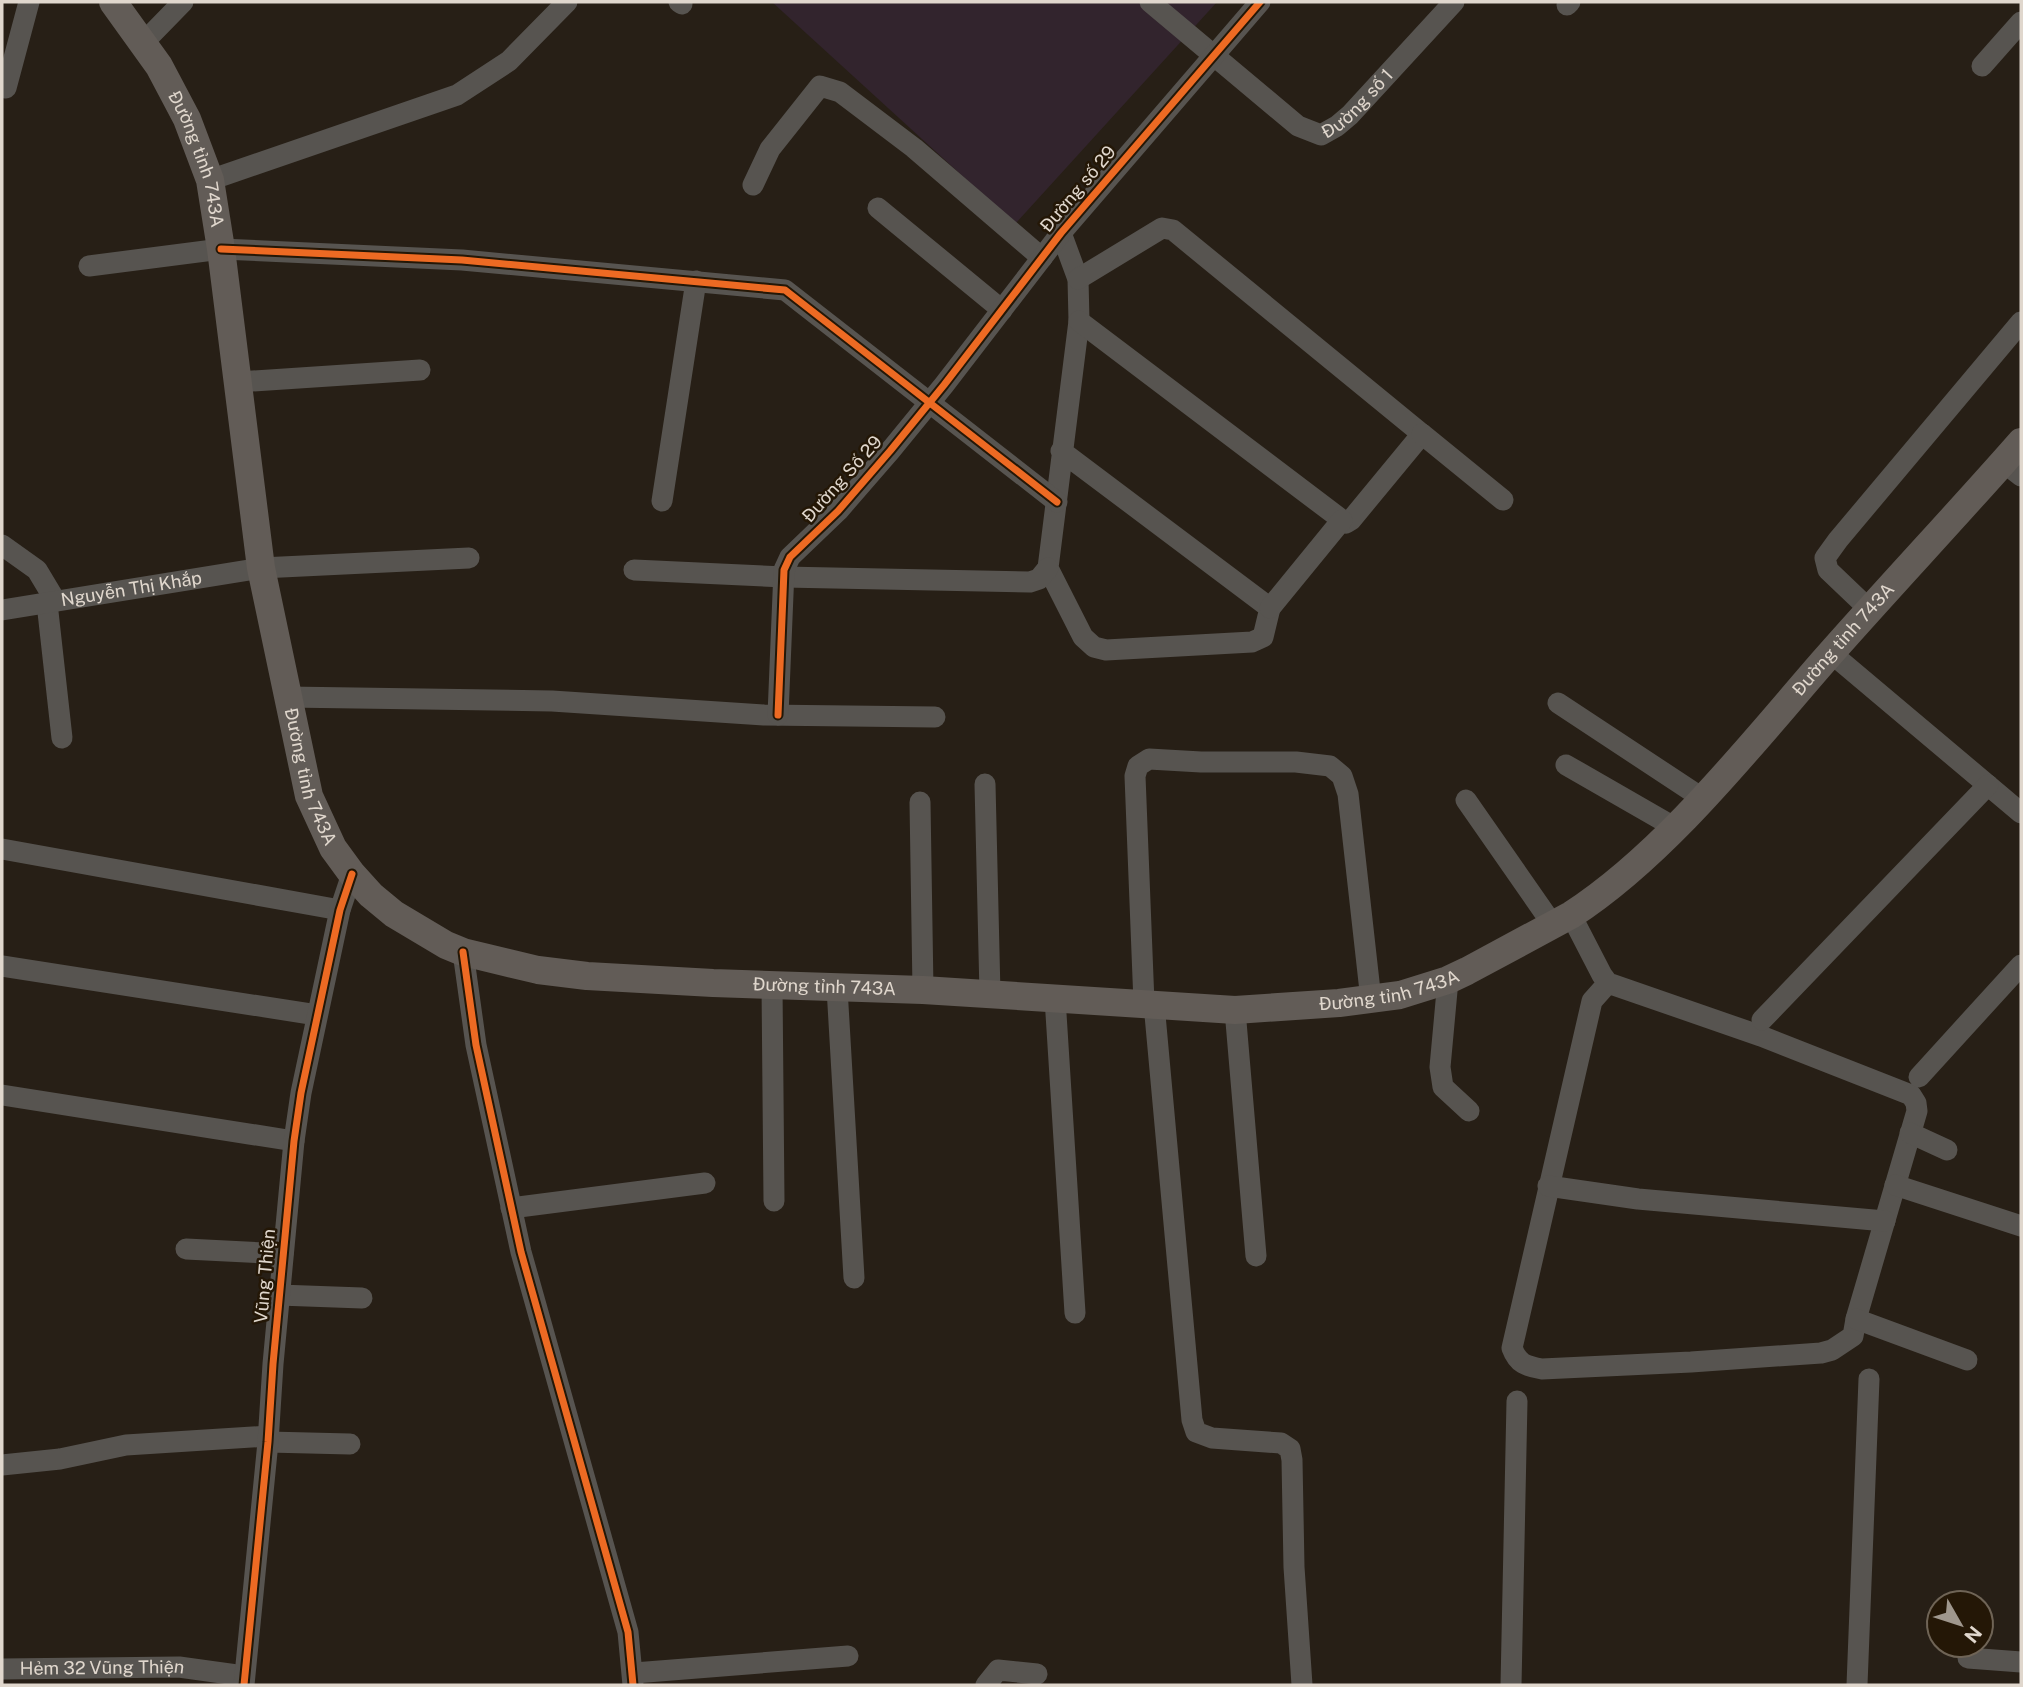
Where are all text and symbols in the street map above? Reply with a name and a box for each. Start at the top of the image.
street label: Đường số 1 [1318,64,1397,143]
street label: Đường tỉnh 743A [164,87,228,229]
street label: Đường số 29 [1035,141,1120,236]
street label: Đường Số 29 [797,431,886,526]
street label: Nguyễn Thị Khắp [59,567,203,610]
street label: Đường tỉnh 743A [1788,579,1898,700]
street label: Đường tỉnh 743A [281,706,341,849]
street label: Đường tỉnh 743A [1318,965,1463,1014]
street label: Đường tỉnh 743A [752,973,897,999]
street label: Vũng Thiện [250,1228,279,1324]
north arrow [1925,1589,1995,1659]
text: N [1960,1622,1986,1647]
street label: Hẻm 32 Vũng Thiện [20,1655,186,1679]

